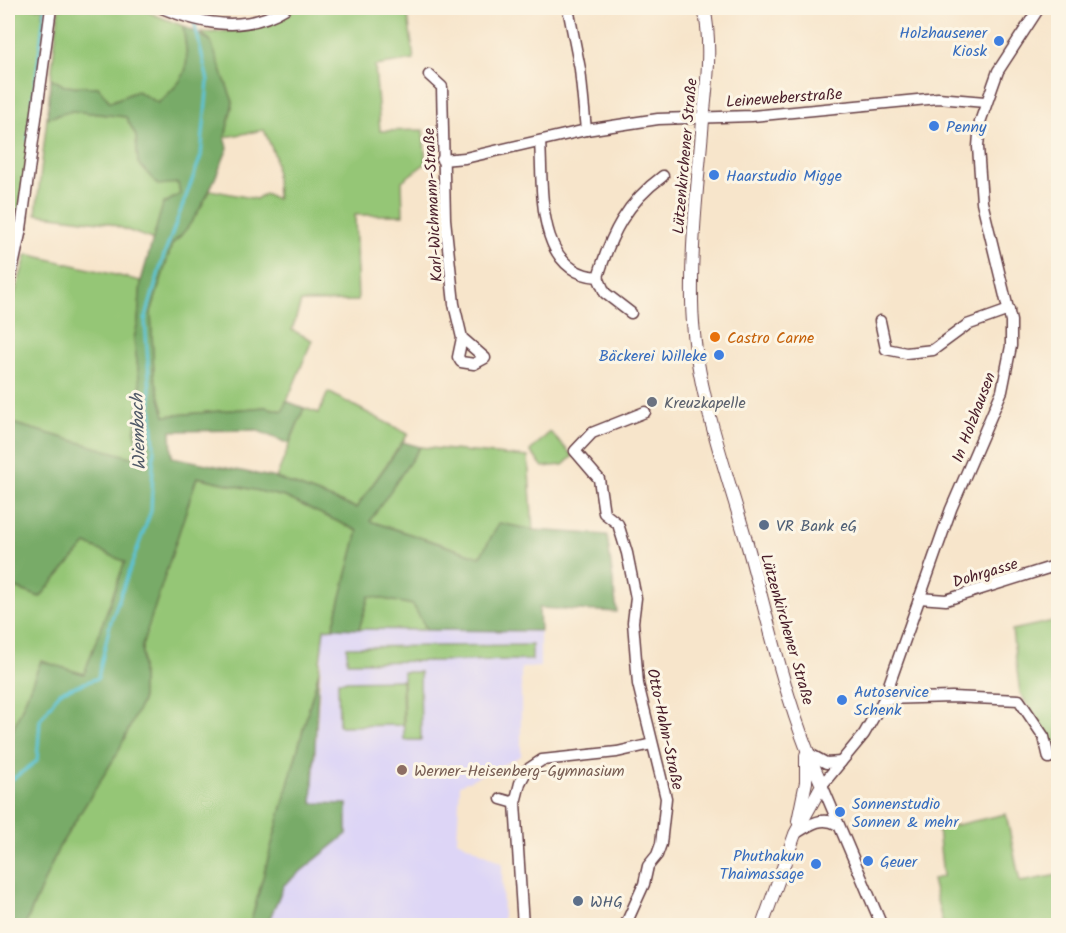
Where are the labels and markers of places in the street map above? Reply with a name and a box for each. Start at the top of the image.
place label: Holzhausener Kiosk [899,21,989,64]
marker: Holzhausener Kiosk [992,34,1006,48]
place label: Penny [946,115,987,140]
marker: Penny [927,119,941,133]
place label: Haarstudio Migge [726,164,842,189]
marker: Haarstudio Migge [707,168,721,182]
place label: Castro Carne [727,326,814,351]
marker: Castro Carne [708,330,722,344]
place label: Bäckerei Willeke [599,344,707,369]
marker: Bäckerei Willeke [712,348,726,362]
place label: Kreuzkapelle [664,391,746,416]
marker: Kreuzkapelle [645,395,659,409]
place label: VR Bank eG [776,514,857,539]
marker: VR Bank eG [757,518,771,532]
place label: Autoservice Schenk [854,680,929,723]
marker: Autoservice Schenk [835,693,849,707]
place label: Werner-Heisenberg-Gymnasium [414,759,625,784]
marker: Werner-Heisenberg-Gymnasium [395,763,409,777]
place label: Sonnenstudio Sonnen & mehr [852,792,960,835]
marker: Sonnenstudio Sonnen & mehr [833,805,847,819]
place label: Phuthakun Thaimassage [719,844,804,887]
place label: Geuer [880,850,919,875]
marker: Geuer [861,854,875,868]
marker: Phuthakun Thaimassage [809,857,823,871]
place label: WHG [590,890,623,915]
marker: WHG [571,894,585,908]

